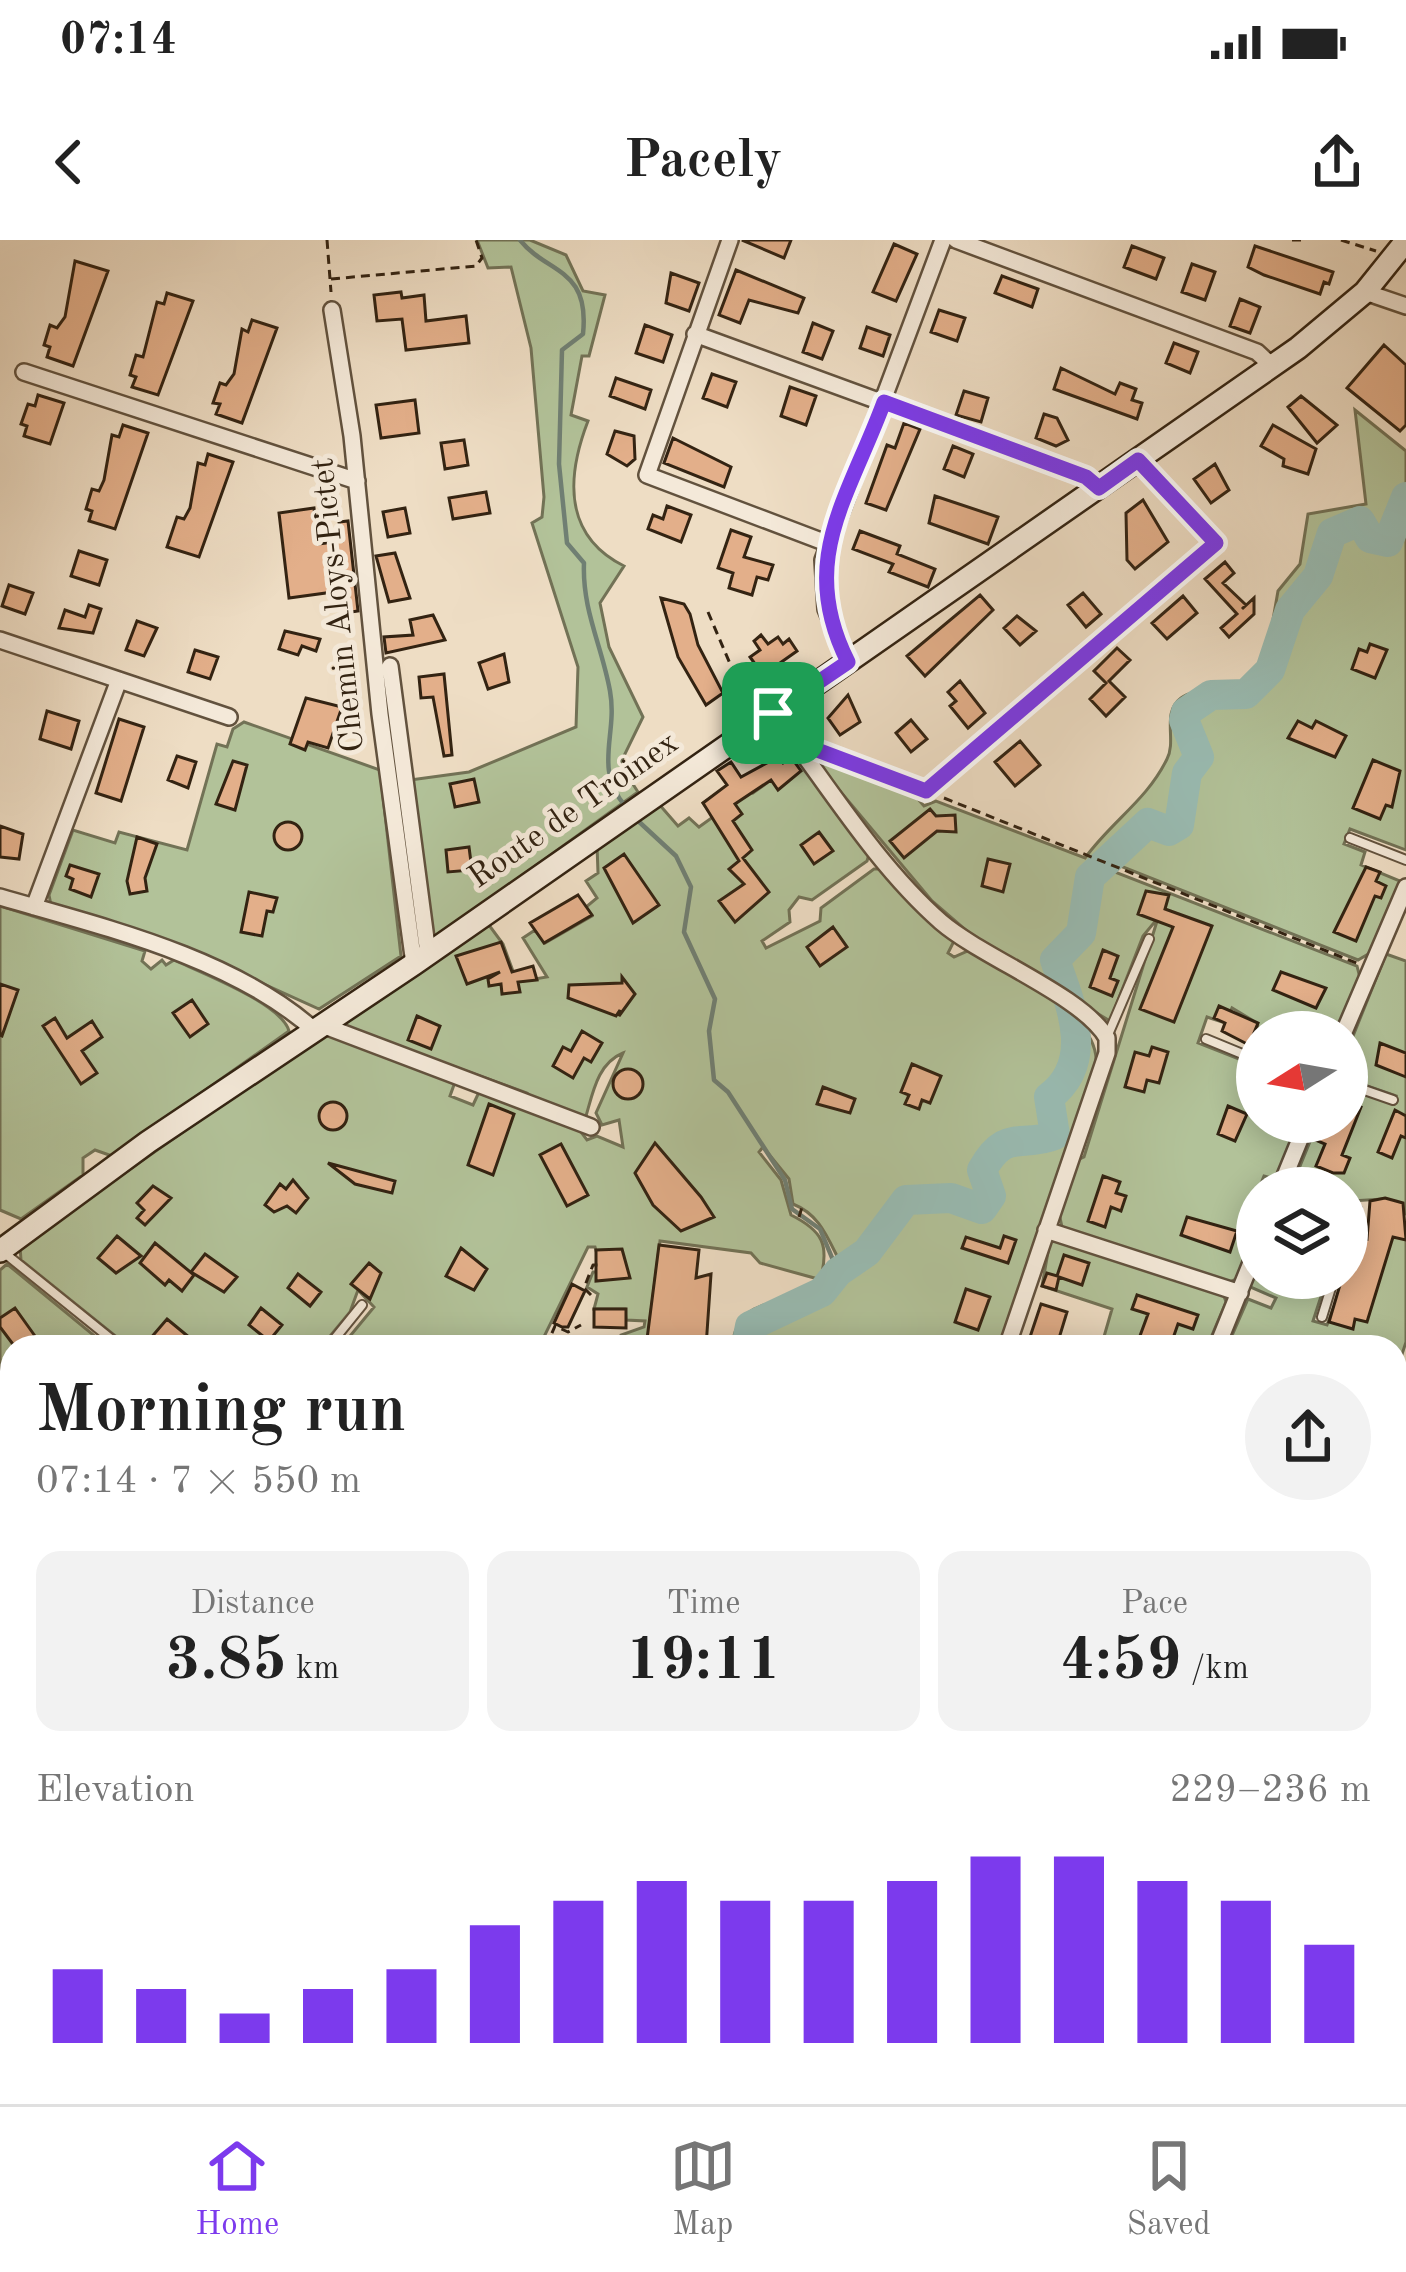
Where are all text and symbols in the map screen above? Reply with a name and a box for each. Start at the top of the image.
text: 07:14 [60,19,177,64]
icon: back [36,129,102,195]
icon: share [1304,129,1370,195]
text: Pacely [624,135,782,189]
street label: Chemin Aloys-Pictet [307,456,371,754]
pin [722,662,824,764]
icon: arrive [740,680,806,746]
street label: Route de Troinex [463,726,685,896]
north arrow [1236,1011,1368,1143]
map controls [1236,1011,1368,1299]
button: layers [1236,1167,1368,1299]
button: share [1245,1374,1371,1500]
text: Morning run [36,1380,406,1446]
text: 07:14 · 7 × 550 m [36,1462,361,1501]
text: Distance [190,1588,315,1621]
text: Time [667,1588,740,1621]
text: Pace [1121,1588,1188,1621]
text: 3.85 [166,1632,287,1692]
text: 19:11 [626,1632,782,1692]
text: 4:59 [1060,1632,1181,1692]
text: km [287,1653,339,1686]
text: /km [1181,1653,1249,1686]
text: Elevation [36,1771,195,1810]
text: 229–236 m [1169,1771,1371,1810]
tab: Home [195,2133,279,2246]
tab: Map [670,2133,736,2246]
tab: Saved [1127,2133,1211,2246]

